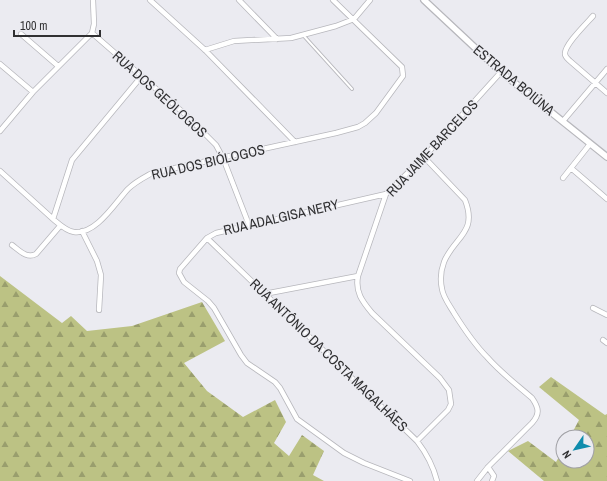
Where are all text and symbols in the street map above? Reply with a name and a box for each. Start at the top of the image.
scale bar [14,12,100,38]
text: 100 m [20,18,47,34]
street label: ESTRADA BOIÚNA [470,41,559,120]
street label: RUA DOS GEÓLOGOS [109,47,211,141]
street label: RUA JAIME BARCELOS [382,95,482,200]
street label: RUA DOS BIÓLOGOS [150,140,267,184]
street label: RUA ADALGISA NERY [222,195,341,239]
street label: RUA ANTÔNIO DA COSTA MAGALHÃES [246,275,412,436]
north arrow [555,429,595,469]
text: N [559,448,574,461]

